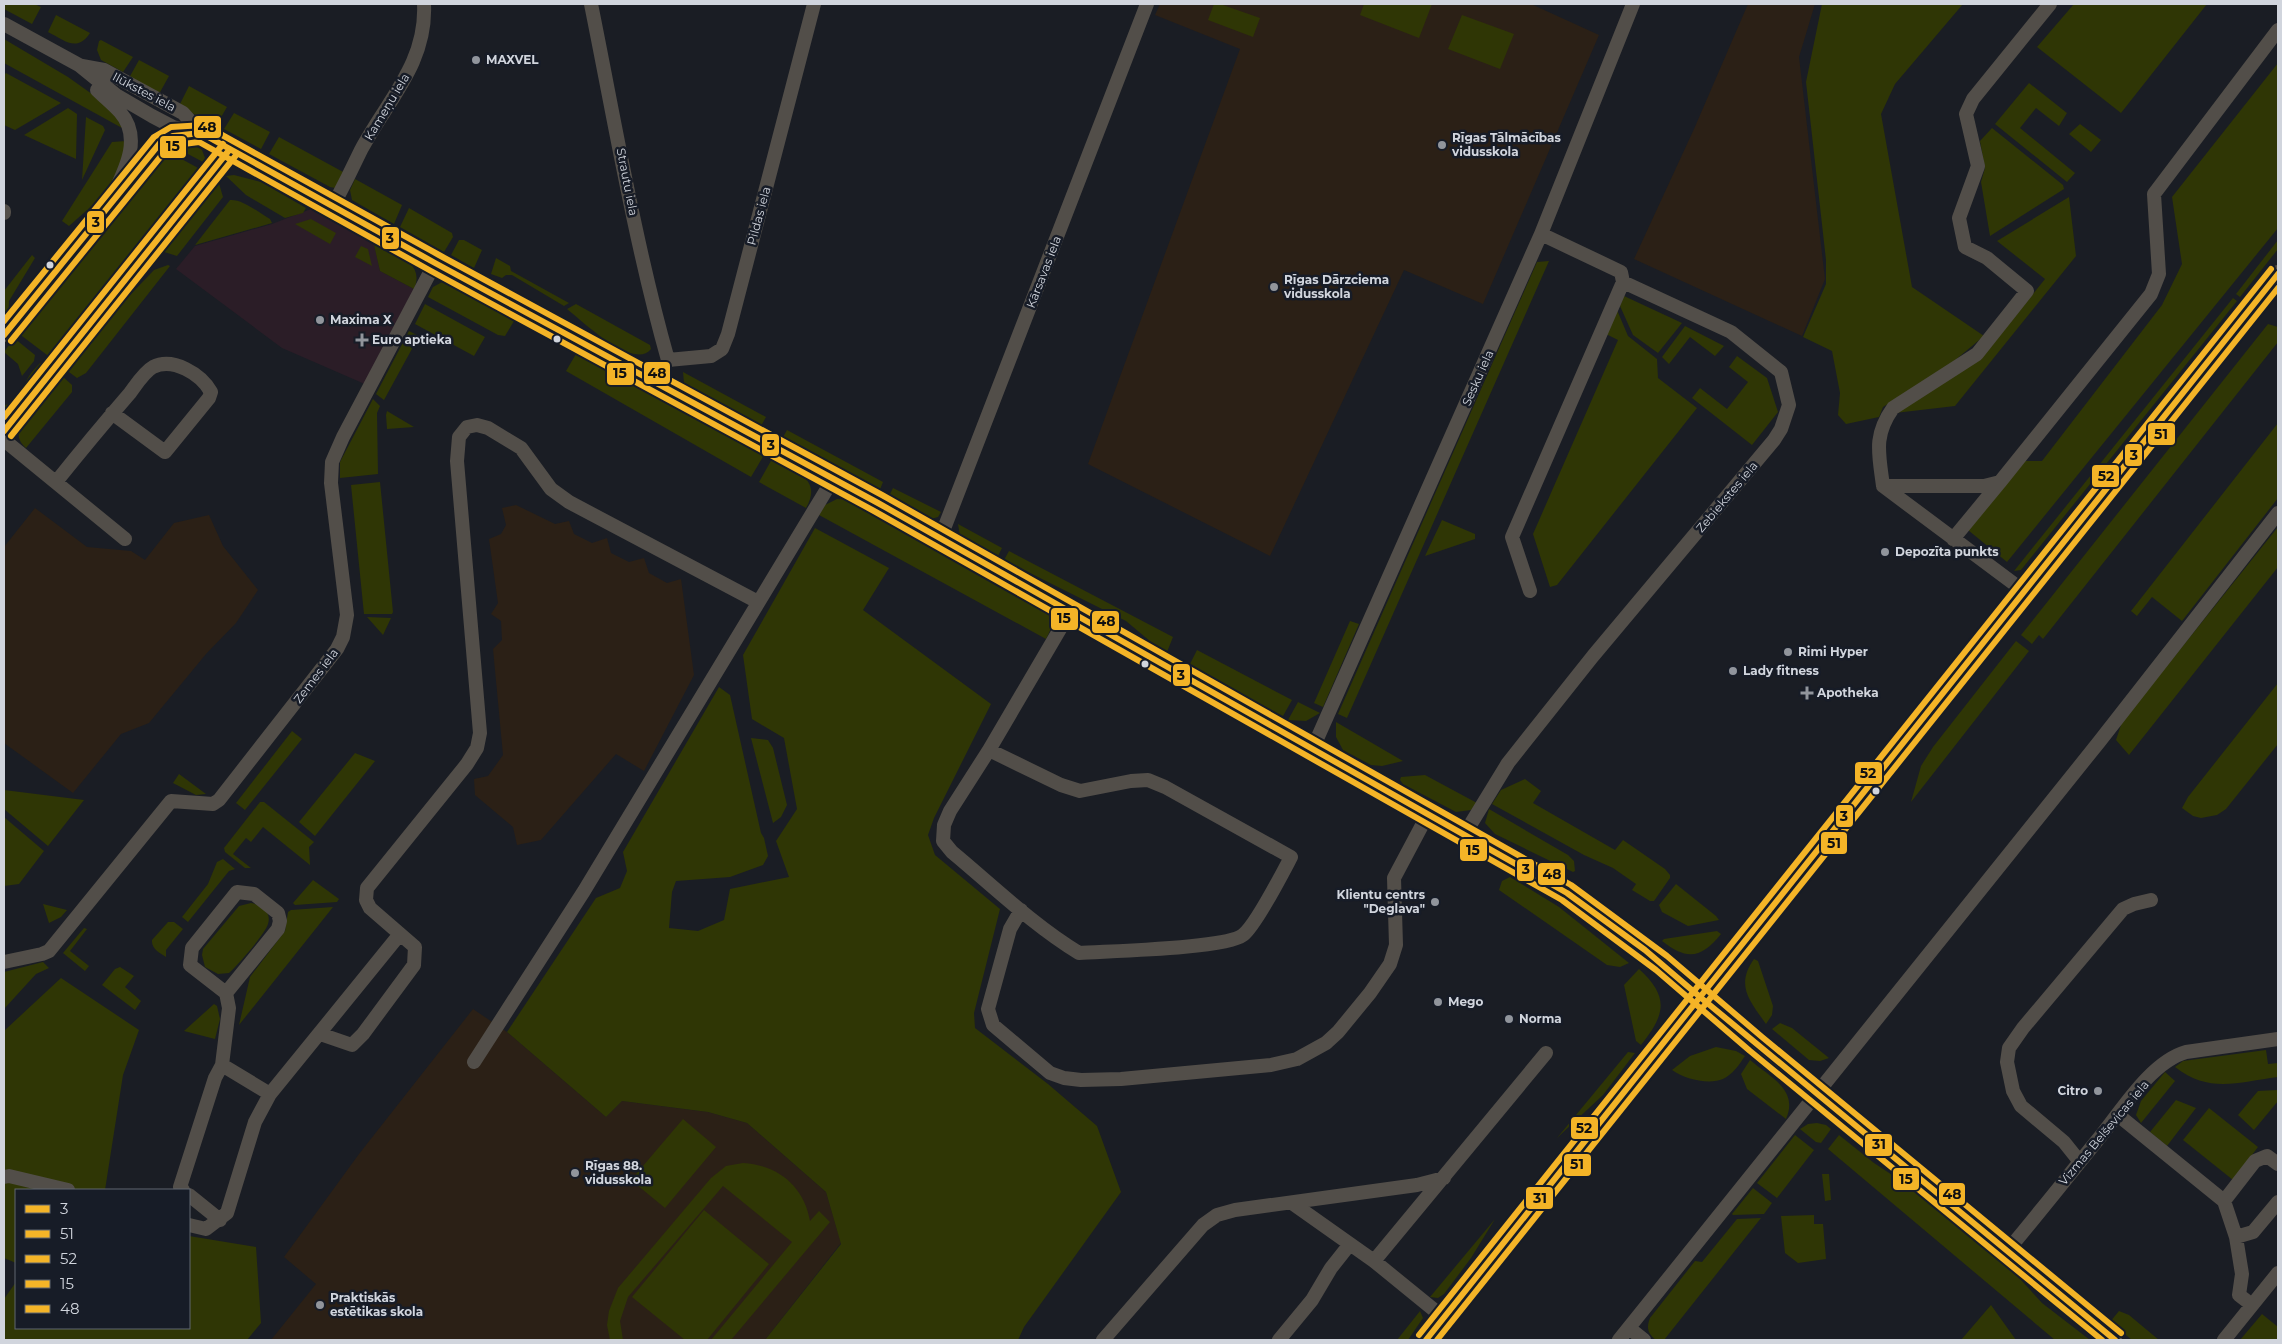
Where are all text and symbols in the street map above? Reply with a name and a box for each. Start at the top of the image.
place label: MAXVEL [486,52,539,67]
marker: MAXVEL [470,54,482,66]
street label: Ilūkstes iela [110,69,178,114]
street label: Kameņu iela [361,71,412,143]
line badge: 48 [193,115,222,139]
text: 48 [197,118,217,136]
place label: Rīgas Tālmācības vidusskola [1451,130,1561,159]
line badge: 15 [159,135,187,159]
text: 15 [166,137,180,155]
marker: Rīgas Tālmācības vidusskola [1436,139,1448,151]
street label: Strautu iela [614,147,641,217]
street label: Pildas iela [743,185,774,247]
line badge: 3 [86,210,105,234]
text: 3 [91,213,100,231]
line badge: 3 [381,226,400,250]
text: 3 [385,229,394,247]
street label: Kārsavas iela [1023,234,1064,310]
unlabelled marker [45,260,55,270]
place label: Rīgas Dārzciema vidusskola [1283,272,1389,301]
marker: Rīgas Dārzciema vidusskola [1268,281,1280,293]
place label: Maxima X [330,312,392,327]
marker: Maxima X [314,314,326,326]
place label: Euro aptieka [372,332,452,347]
marker: Euro aptieka [356,334,368,346]
unlabelled marker [552,334,562,344]
street label: Sesku iela [1459,348,1497,408]
line badge: 48 [643,361,671,385]
line badge: 15 [606,362,635,386]
text: 15 [613,364,627,382]
text: 48 [647,364,667,382]
line badge: 51 [2147,422,2176,446]
text: 51 [2154,425,2168,443]
line badge: 3 [761,433,780,457]
text: 3 [766,436,775,454]
line badge: 3 [2124,443,2143,467]
text: 3 [2129,446,2138,464]
street label: Zebiekstes iela [1693,458,1761,535]
line badge: 52 [2091,464,2120,488]
text: 52 [2098,467,2114,485]
place label: Depozīta punkts [1895,544,1999,559]
marker: Depozīta punkts [1879,546,1891,558]
line badge: 15 [1050,607,1079,631]
text: 15 [1057,609,1071,627]
line badge: 48 [1091,610,1120,634]
text: 48 [1096,612,1116,630]
place label: Rimi Hyper [1798,644,1868,659]
street label: Zemes iela [290,645,341,706]
marker: Rimi Hyper [1782,646,1794,658]
unlabelled marker [1140,659,1150,669]
line badge: 3 [1172,663,1191,687]
place label: Lady fitness [1743,663,1819,678]
marker: Lady fitness [1727,665,1739,677]
text: 3 [1176,666,1185,684]
place label: Apotheka [1816,685,1879,700]
marker: Apotheka [1801,687,1813,699]
line badge: 52 [1854,761,1883,785]
text: 52 [1860,764,1876,782]
unlabelled marker [1871,786,1881,796]
line badge: 3 [1835,804,1854,828]
text: 3 [1839,807,1848,825]
line badge: 51 [1820,831,1848,855]
text: 51 [1827,834,1841,852]
line badge: 15 [1459,838,1488,862]
text: 15 [1466,841,1480,859]
line badge: 3 [1516,858,1535,882]
text: 3 [1521,860,1530,878]
line badge: 48 [1537,862,1566,886]
text: 48 [1542,865,1562,883]
place label: Klientu centrs "Deglava" [1337,887,1426,916]
marker: Klientu centrs "Deglava" [1429,896,1441,908]
place label: Mego [1448,994,1483,1009]
marker: Mego [1432,996,1444,1008]
place label: Norma [1519,1011,1562,1026]
marker: Norma [1503,1013,1515,1025]
street label: Vizmas Belševicas iela [2055,1077,2152,1188]
place label: Citro [2058,1083,2088,1098]
marker: Citro [2092,1085,2104,1097]
line badge: 52 [1570,1116,1599,1140]
text: 52 [1576,1119,1592,1137]
line badge: 31 [1864,1133,1893,1157]
text: 31 [1871,1135,1886,1153]
line badge: 51 [1563,1153,1592,1177]
text: 51 [1570,1155,1584,1173]
place label: Rīgas 88. vidusskola [584,1158,652,1187]
marker: Rīgas 88. vidusskola [569,1167,581,1179]
line badge: 15 [1892,1167,1920,1191]
text: 15 [1899,1170,1913,1188]
line badge: 48 [1938,1182,1966,1206]
text: 48 [1942,1185,1962,1203]
line badge: 31 [1525,1186,1554,1210]
legend [15,1189,190,1329]
text: 31 [1532,1189,1547,1207]
text: 3 [60,1199,68,1218]
text: 51 [60,1224,74,1243]
text: 52 [60,1249,77,1268]
text: 15 [60,1274,74,1293]
place label: Praktiskās estētikas skola [330,1290,423,1319]
text: 48 [60,1299,80,1318]
marker: Praktiskās estētikas skola [314,1299,326,1311]

